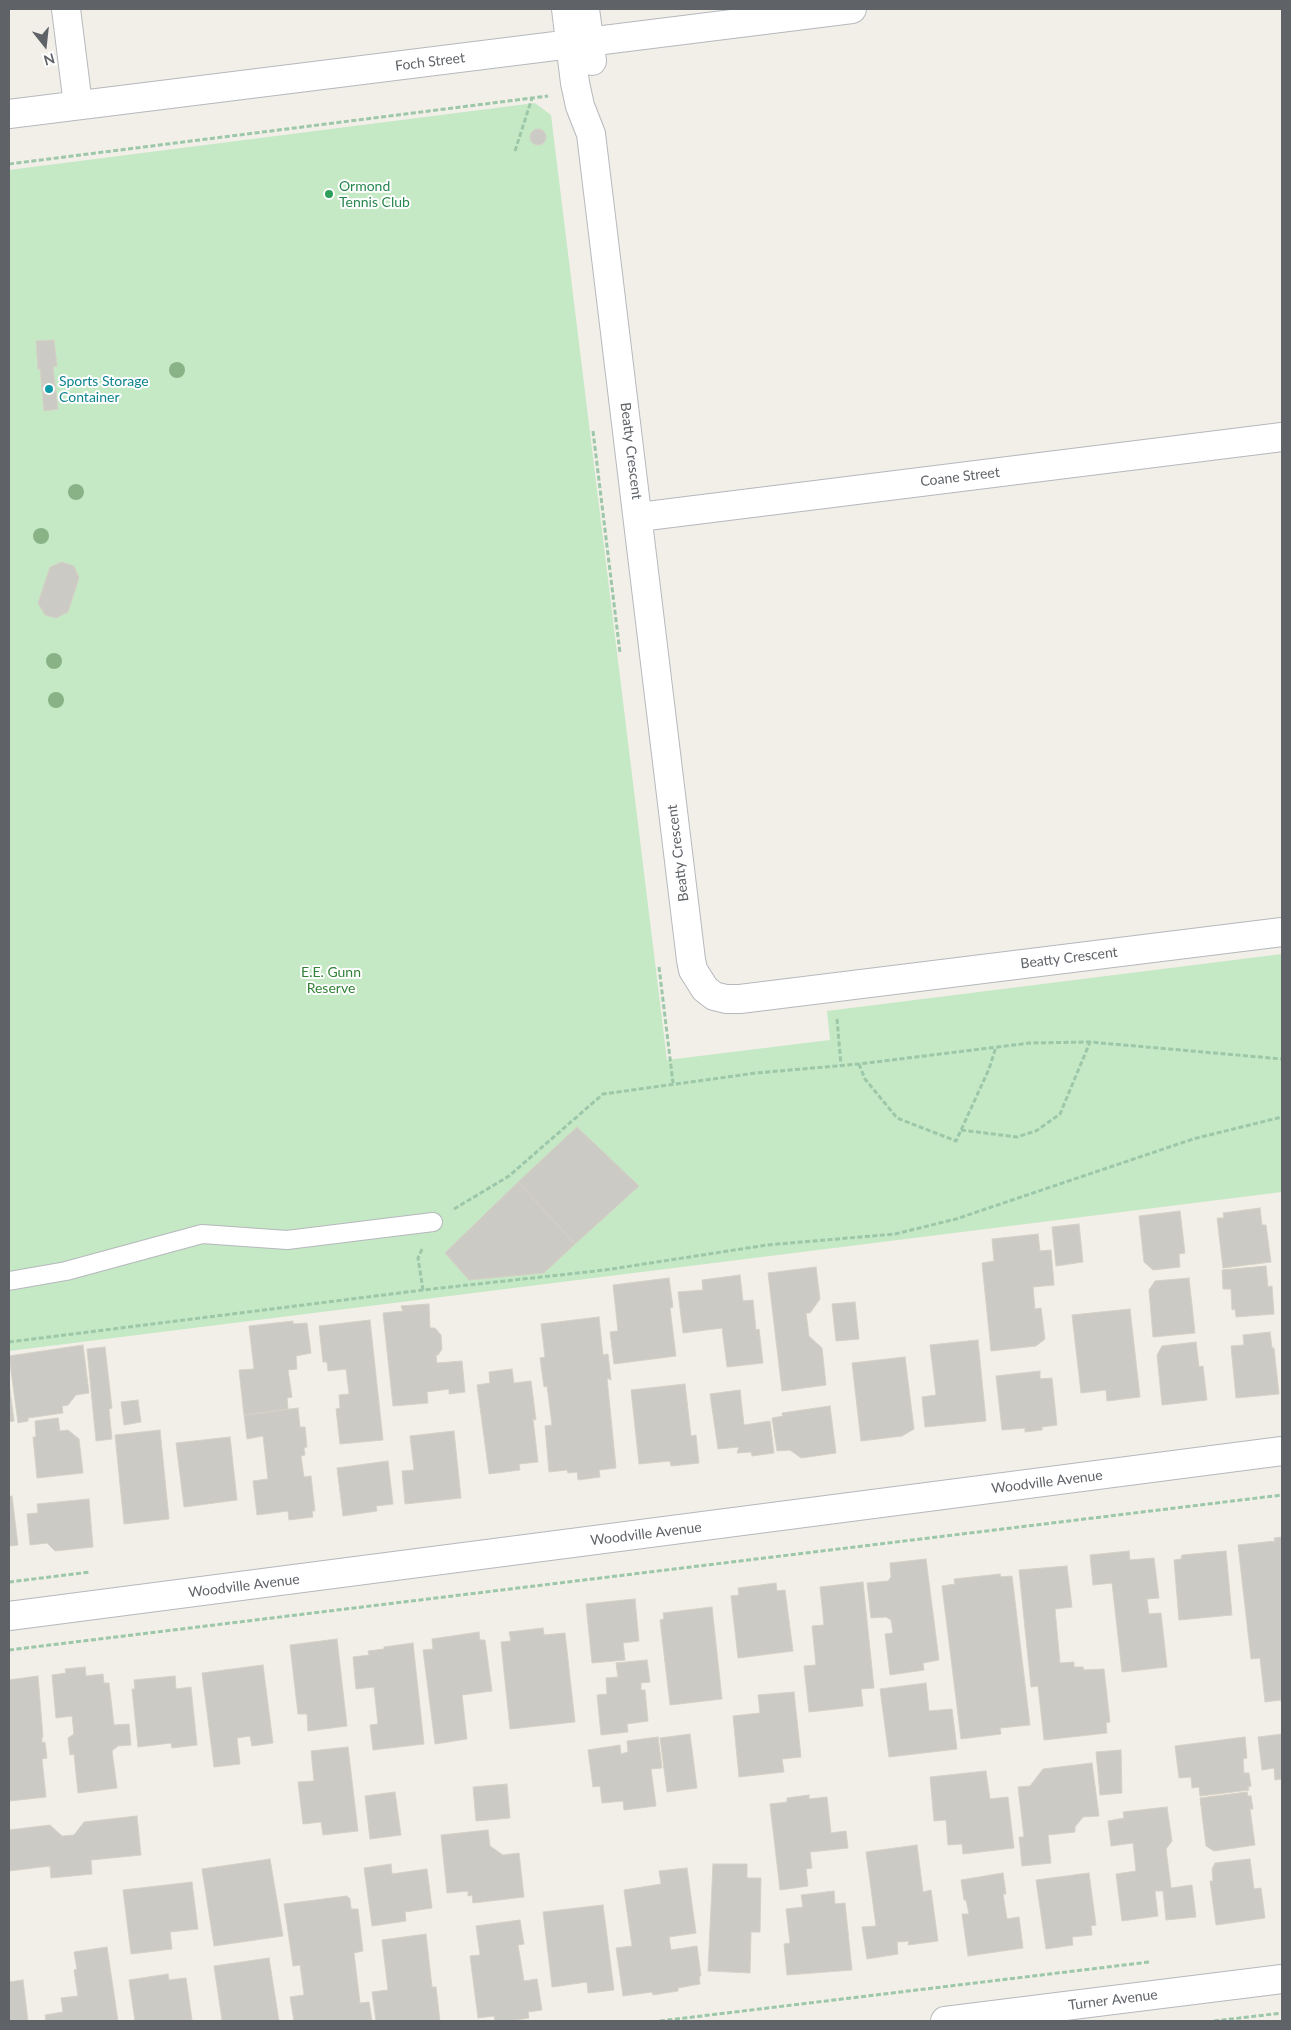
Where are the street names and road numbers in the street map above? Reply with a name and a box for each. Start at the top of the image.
street label: Foch Street [394,49,466,75]
street label: Beatty Crescent [617,401,645,501]
street label: Coane Street [919,464,1001,490]
street label: Beatty Crescent [664,803,692,903]
street label: Beatty Crescent [1019,944,1119,972]
street label: Woodville Avenue [990,1467,1104,1497]
street label: Woodville Avenue [589,1519,703,1549]
street label: Woodville Avenue [187,1571,301,1601]
street label: Turner Avenue [1067,1986,1159,2014]

